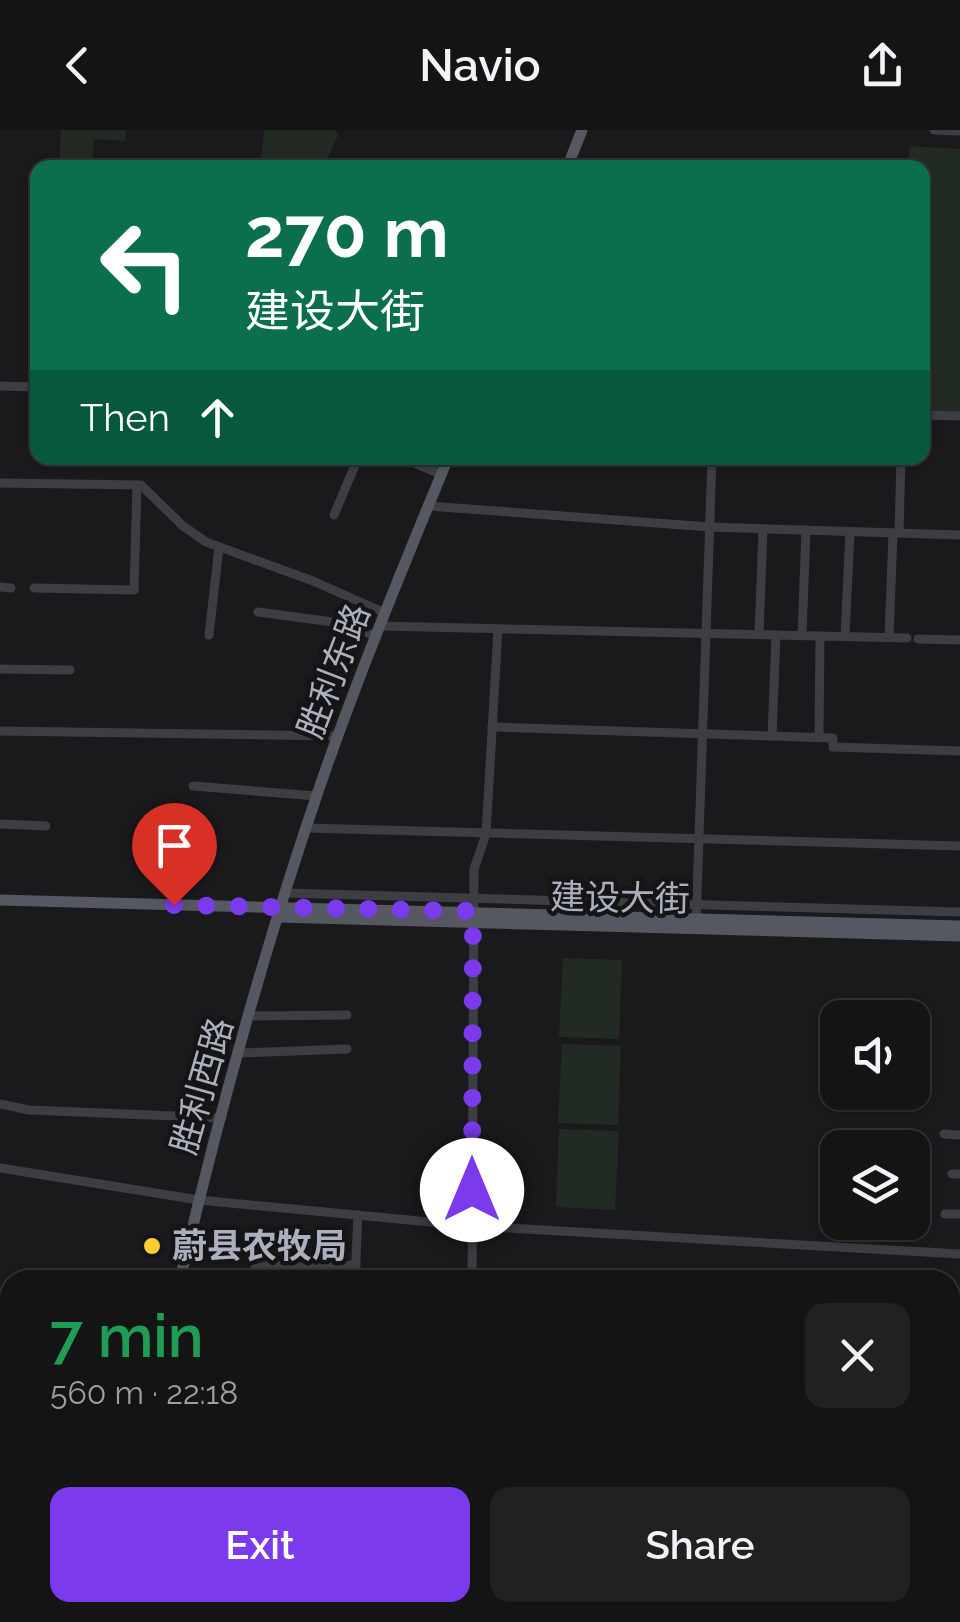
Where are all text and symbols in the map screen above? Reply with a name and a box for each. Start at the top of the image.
icon: back [50,38,105,93]
icon: share [855,38,910,93]
text: Navio [419,39,541,92]
text: 270 m [245,191,449,273]
icon: left [80,200,210,330]
text: 建设大街 [245,285,425,338]
icon: ahead [190,390,245,445]
text: Then [80,395,170,440]
street label: 胜利东路 [289,598,378,744]
pin [132,803,217,906]
icon: arrive [147,818,202,873]
street label: 建设大街 [550,876,690,919]
map controls [820,1000,930,1240]
button: sound [820,1000,930,1110]
street label: 胜利西路 [163,1013,241,1159]
button: layers [820,1130,930,1240]
position arrow [420,1138,524,1242]
place label: 蔚县农牧局 [172,1225,347,1266]
marker: 蔚县农牧局 [141,1235,163,1257]
text: 7 min [50,1301,204,1371]
button: close [805,1303,910,1408]
text: 560 m · 22:18 [50,1374,238,1411]
button: Exit [50,1487,470,1602]
button: Share [490,1487,910,1602]

